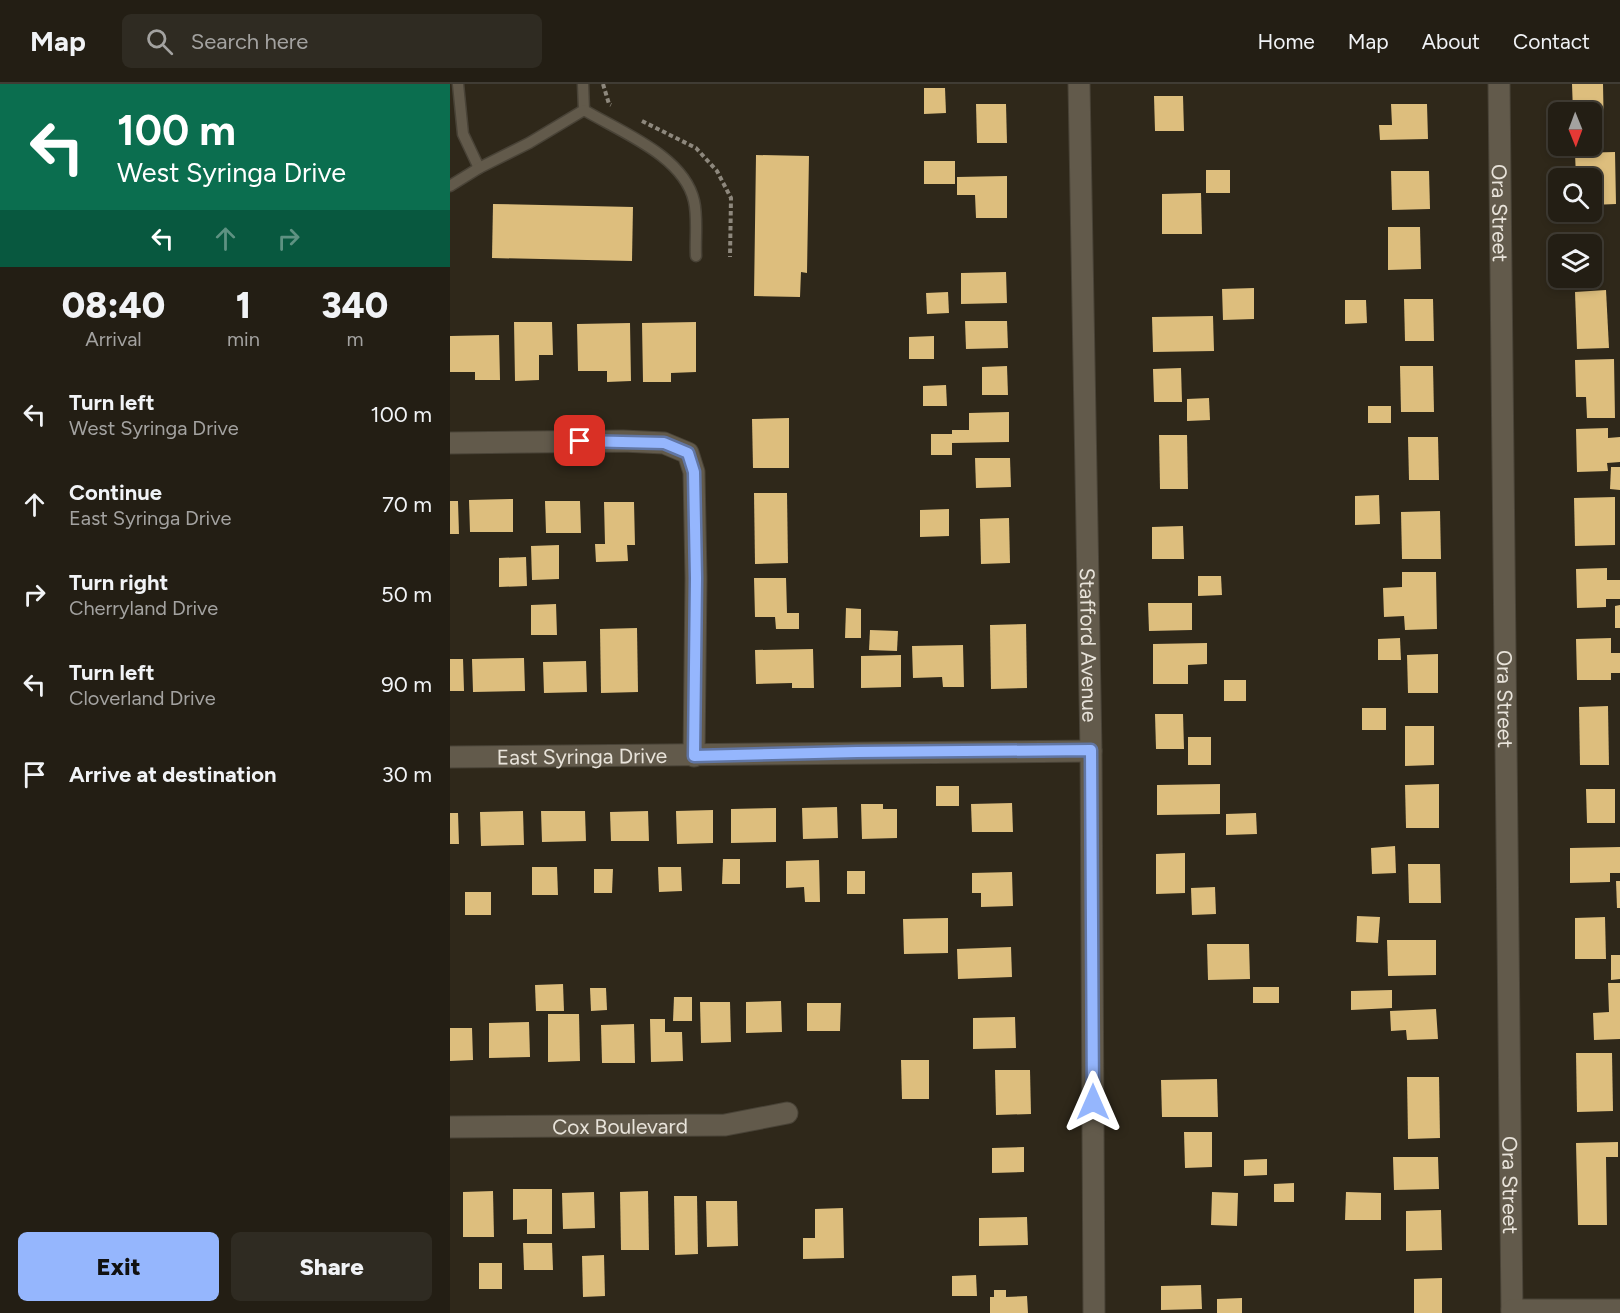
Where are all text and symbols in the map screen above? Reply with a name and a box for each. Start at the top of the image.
search box [122,14,542,68]
text: Map [30,24,86,58]
icon: search [143,25,176,58]
text: Search here [191,28,308,55]
text: Home [1258,29,1315,54]
text: Map [1348,29,1389,54]
text: About [1422,29,1480,54]
text: Contact [1513,29,1590,54]
north arrow [1548,102,1602,156]
map controls [1548,102,1602,288]
text: 100 m [117,105,236,156]
icon: left [18,108,96,186]
text: West Syringa Drive [117,156,346,189]
street label: Ora Street [1487,164,1513,262]
button: search [1548,168,1602,222]
icon: left [146,222,179,255]
icon: ahead [209,222,242,255]
icon: right [272,222,305,255]
button: layers [1548,234,1602,288]
text: 08:40 [62,284,165,327]
text: 1 [236,284,251,327]
text: 340 [322,284,388,327]
text: Arrival [85,327,142,351]
text: min [227,327,260,351]
text: m [346,327,363,351]
text: Turn left [69,389,155,416]
icon: left [18,398,51,431]
text: 100 m [371,401,432,428]
pin [554,415,605,466]
text: West Syringa Drive [69,416,239,440]
icon: arrive [563,424,596,457]
text: Continue [69,479,162,506]
icon: ahead [18,488,51,521]
text: 70 m [382,491,432,518]
text: East Syringa Drive [69,506,231,530]
street label: Stafford Avenue [1075,567,1103,723]
text: Turn right [69,569,168,596]
icon: right [18,578,51,611]
text: 50 m [381,581,432,608]
text: Cherryland Drive [69,596,218,620]
street label: Ora Street [1492,650,1519,748]
text: Turn left [69,659,155,686]
icon: left [18,668,51,701]
text: 90 m [381,671,432,698]
text: Cloverland Drive [69,686,216,710]
street label: East Syringa Drive [497,742,667,769]
icon: arrive [18,758,51,791]
text: Arrive at destination [69,761,277,788]
text: 30 m [382,761,432,788]
position arrow [1061,1070,1125,1134]
street label: Cox Boulevard [552,1113,688,1139]
street label: Ora Street [1498,1136,1524,1234]
button: Exit [18,1232,219,1301]
button: Share [231,1232,432,1301]

